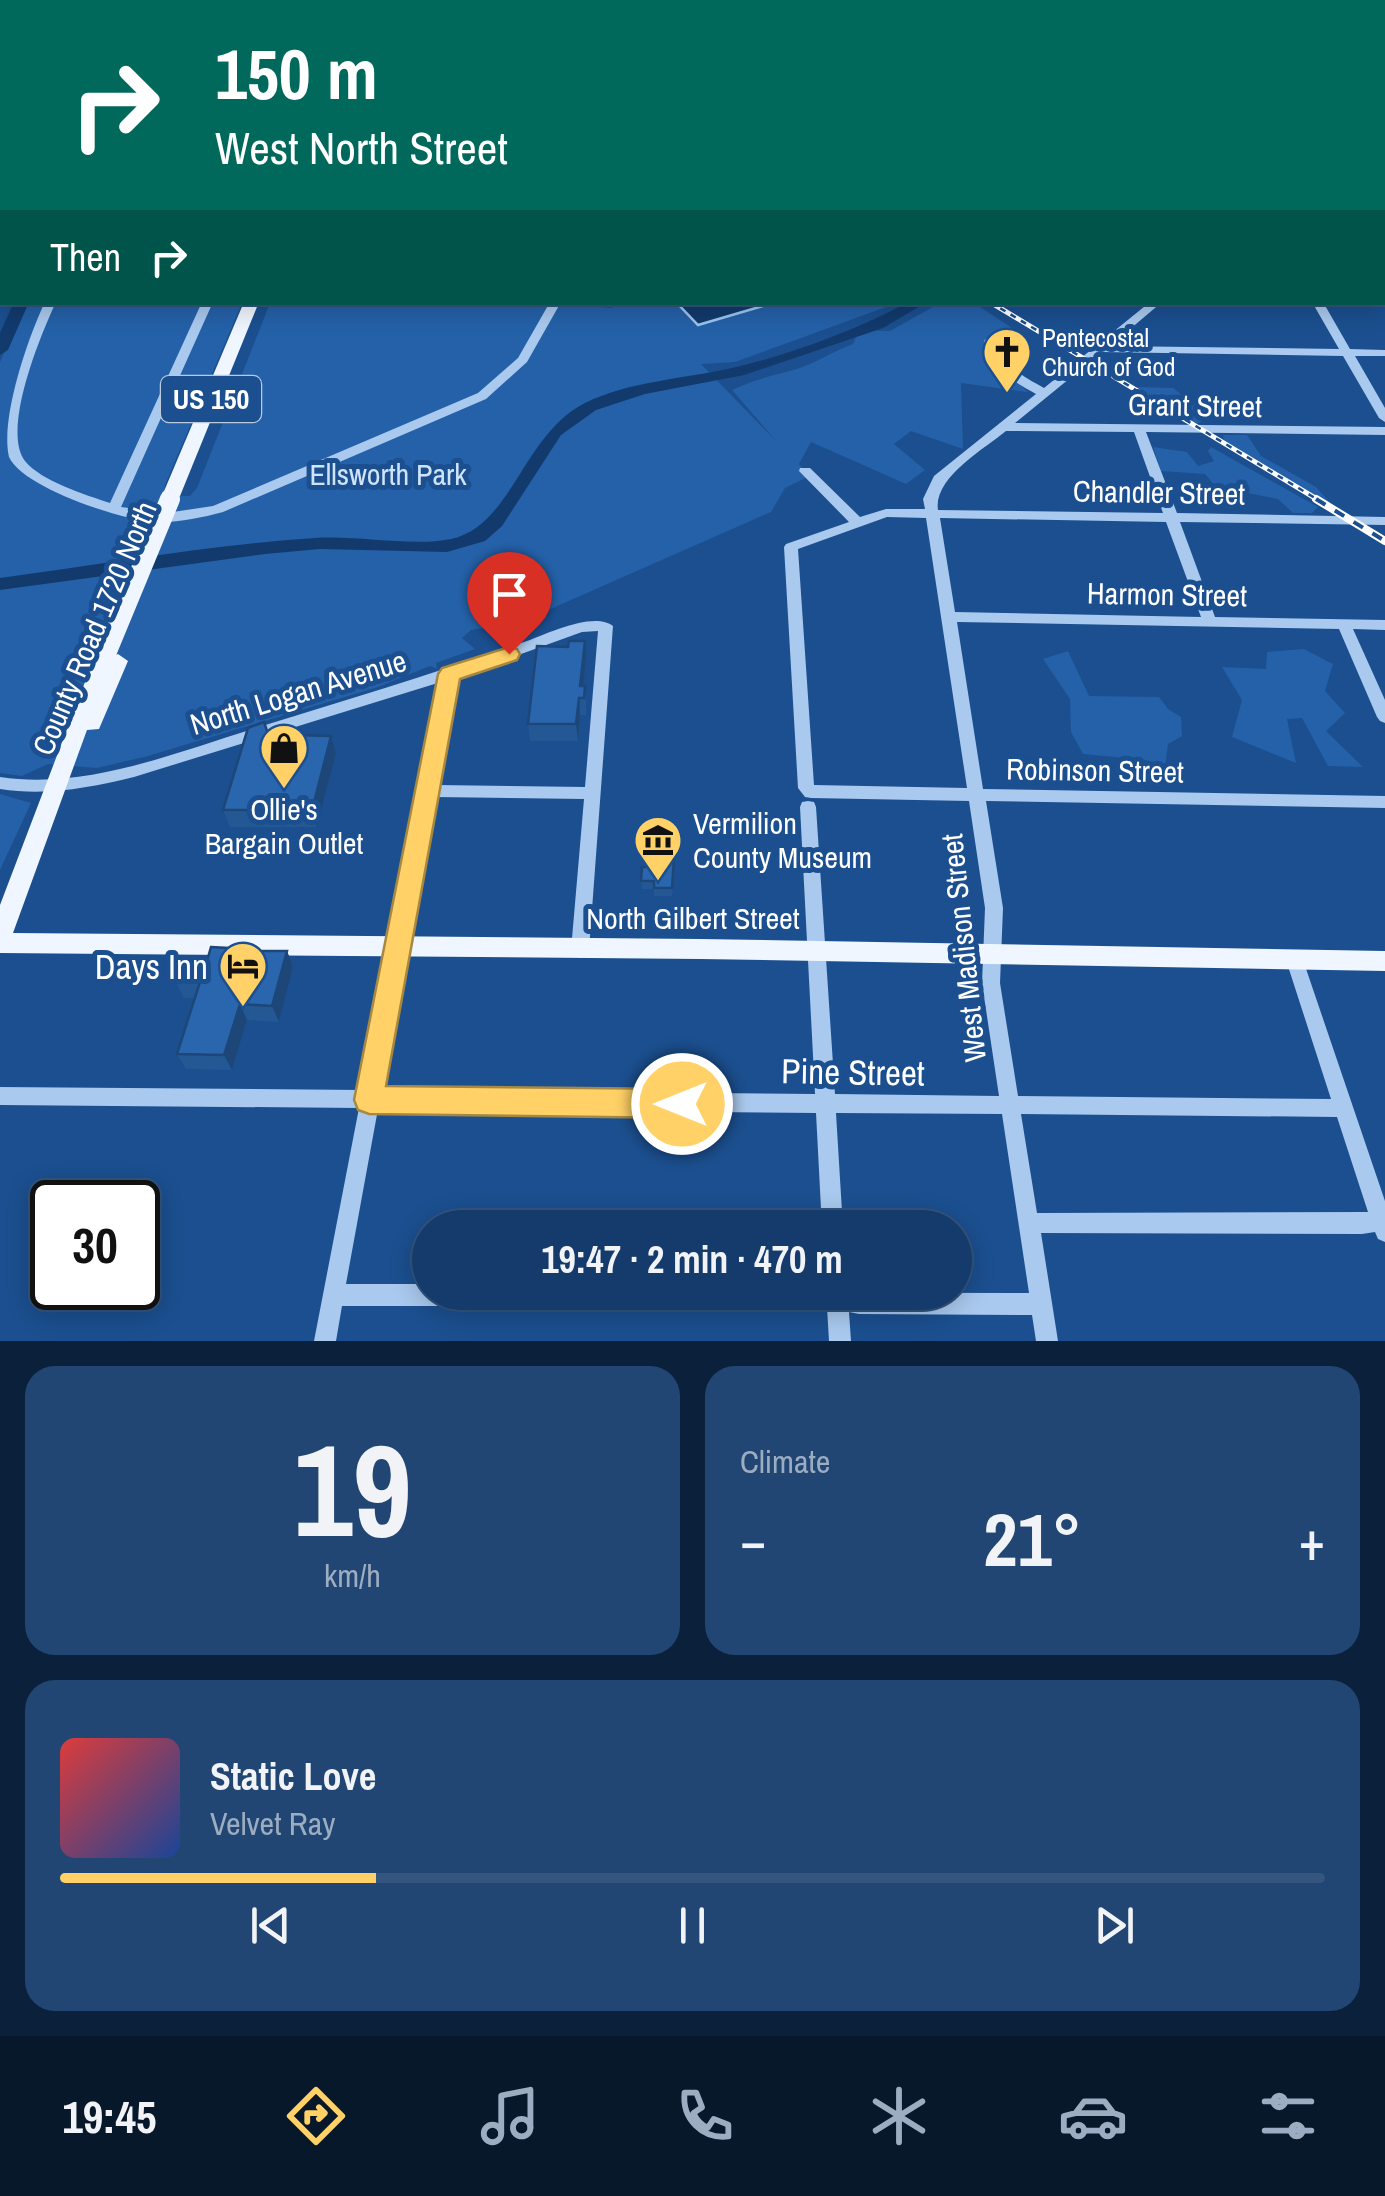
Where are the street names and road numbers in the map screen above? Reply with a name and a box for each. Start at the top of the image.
road number: US 150 [161,376,261,422]
street label: Grant Street [1128,384,1263,426]
street label: Chandler Street [1073,470,1246,514]
street label: County Road 1720 North [22,495,166,761]
street label: Harmon Street [1087,573,1247,615]
street label: North Logan Avenue [185,640,411,744]
street label: Robinson Street [1006,748,1184,792]
street label: West Madison Street [931,832,995,1064]
street label: North Gilbert Street [586,898,800,938]
street label: Pine Street [781,1047,925,1097]

